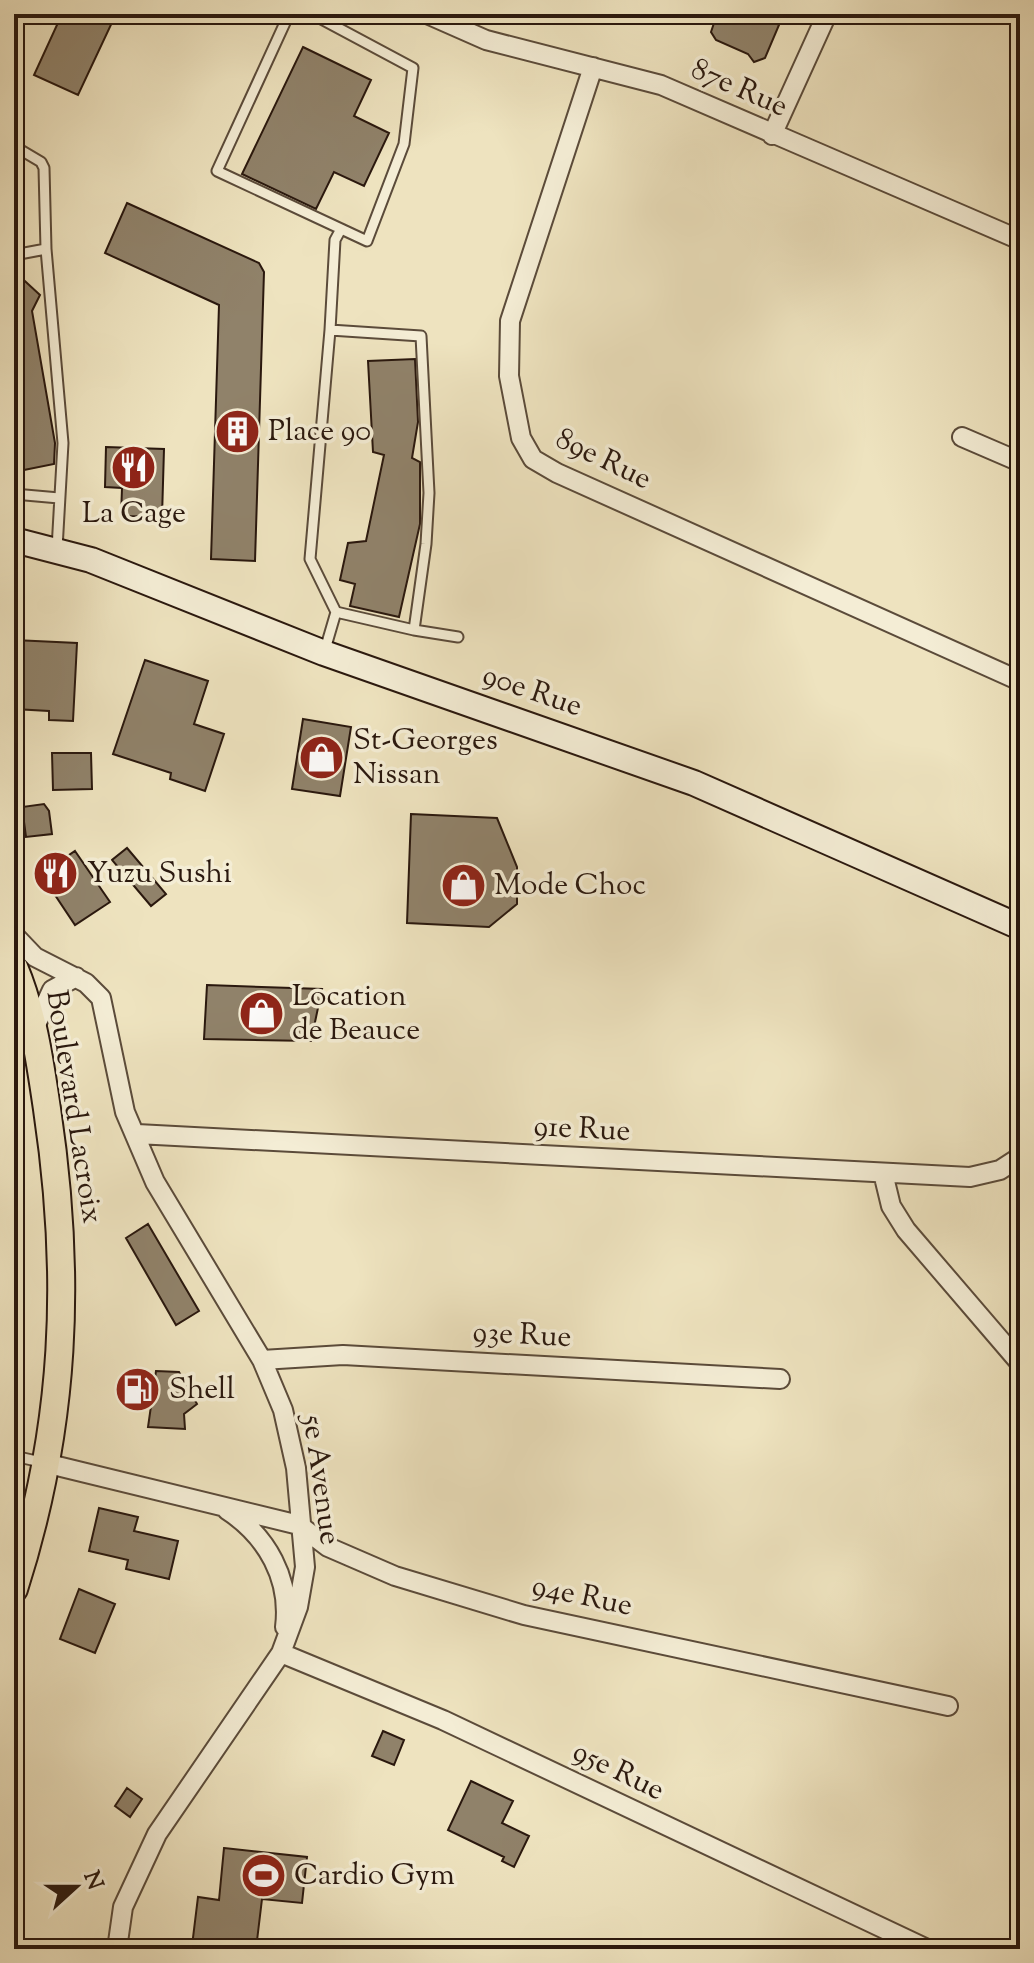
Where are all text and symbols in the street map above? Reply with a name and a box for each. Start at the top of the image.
street label: 87e Rue [684,49,794,129]
building icon: Place 90 [213,408,261,456]
place label: Place 90 [268,411,371,454]
street label: 89e Rue [548,418,658,502]
restaurant icon: La Cage [110,444,158,492]
place label: La Cage [82,493,186,536]
street label: 90e Rue [476,655,588,729]
place label: St-Georges Nissan [353,720,498,797]
shop icon: St-Georges Nissan [298,734,346,782]
restaurant icon: Yuzu Sushi [32,850,80,898]
place label: Yuzu Sushi [87,853,232,896]
shop icon: Mode Choc [439,862,487,910]
place label: Mode Choc [494,865,646,908]
place label: Location de Beauce [292,976,420,1053]
street label: Boulevard Lacroix [33,987,113,1227]
shop icon: Location de Beauce [237,990,285,1038]
street label: 91e Rue [533,1106,631,1154]
street label: 93e Rue [472,1312,572,1360]
fuel station icon: Shell [114,1366,162,1414]
place label: Shell [169,1369,235,1412]
street label: 5e Avenue [289,1410,350,1548]
street label: 94e Rue [528,1565,636,1629]
street label: 95e Rue [565,1731,671,1813]
north arrow [36,1847,116,1927]
sports icon: Cardio Gym [239,1852,287,1900]
place label: Cardio Gym [294,1855,455,1898]
text: N [74,1867,110,1895]

